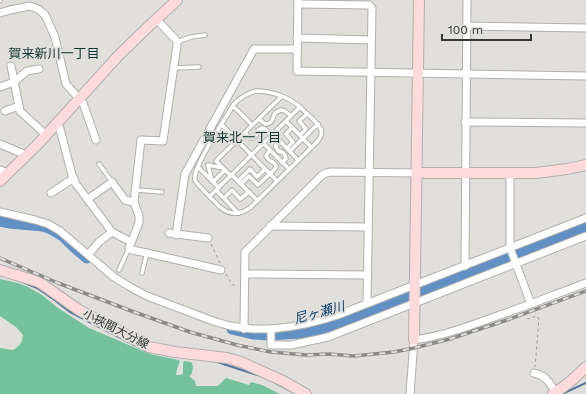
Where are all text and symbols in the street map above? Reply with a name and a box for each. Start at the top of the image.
scale bar [442,16,531,42]
text: 100 m [448,23,483,37]
district label: 賀来新川一丁目 [8,46,100,61]
district label: 賀来北一丁目 [203,130,281,145]
water label: 尼ヶ瀬川 [292,298,348,326]
street label: 小挾間大分線 [81,306,151,352]

